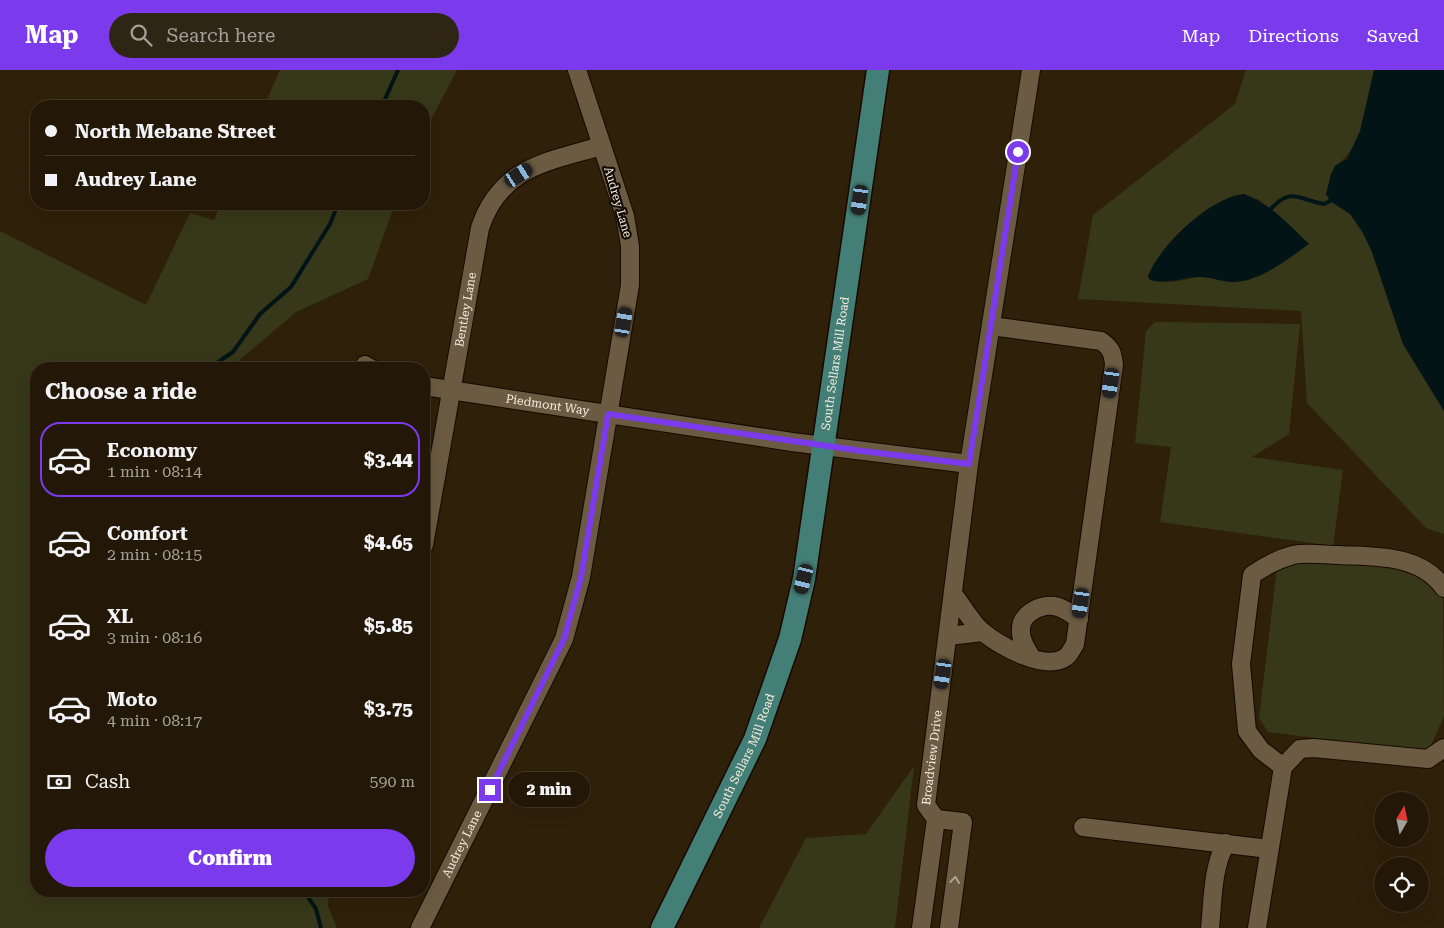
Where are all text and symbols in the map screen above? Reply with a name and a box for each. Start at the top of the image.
search box [109,13,459,58]
text: Map [25,21,79,49]
icon: search [127,21,155,49]
text: Search here [167,24,275,47]
text: Map [1182,25,1220,46]
text: Directions [1248,25,1339,46]
text: Saved [1367,25,1419,46]
text: North Mebane Street [75,120,276,143]
route start [1007,141,1029,163]
car [502,161,535,189]
street label: Audrey Lane [601,165,635,240]
text: Audrey Lane [75,168,197,191]
car [850,184,869,216]
street label: Bentley Lane [452,271,479,348]
street label: South Sellars Mill Road [819,295,852,431]
car [614,306,633,338]
car [1101,367,1120,399]
text: Choose a ride [45,379,197,404]
street label: Piedmont Way [505,392,591,418]
icon: car [47,437,92,482]
text: Economy [107,439,197,462]
text: $3.44 [364,448,413,471]
text: 1 min · 08:14 [107,462,202,481]
icon: car [47,520,92,565]
text: Comfort [107,522,188,545]
text: $4.65 [364,531,413,554]
text: 2 min · 08:15 [107,545,202,564]
car [793,563,814,595]
car [1071,587,1090,619]
icon: car [47,603,92,648]
text: XL [107,605,133,628]
text: $5.85 [364,614,413,637]
text: 3 min · 08:16 [107,628,202,647]
car [933,658,952,690]
icon: car [47,686,92,731]
text: Moto [107,688,157,711]
street label: South Sellars Mill Road [710,691,777,820]
text: $3.75 [364,697,413,720]
street label: Broadview Drive [919,709,945,806]
text: 4 min · 08:17 [107,711,202,730]
icon: cash [45,768,73,796]
text: Cash [85,770,130,793]
text: 590 m [369,772,415,791]
callout: 2 min [508,772,590,808]
route end [479,779,501,801]
text: 2 min [527,780,571,799]
north arrow [1374,792,1429,848]
map controls [1374,792,1429,912]
street label: Audrey Lane [439,808,485,880]
button: Confirm [45,829,415,887]
button: locate [1374,857,1429,912]
one-way arrow [949,875,960,883]

